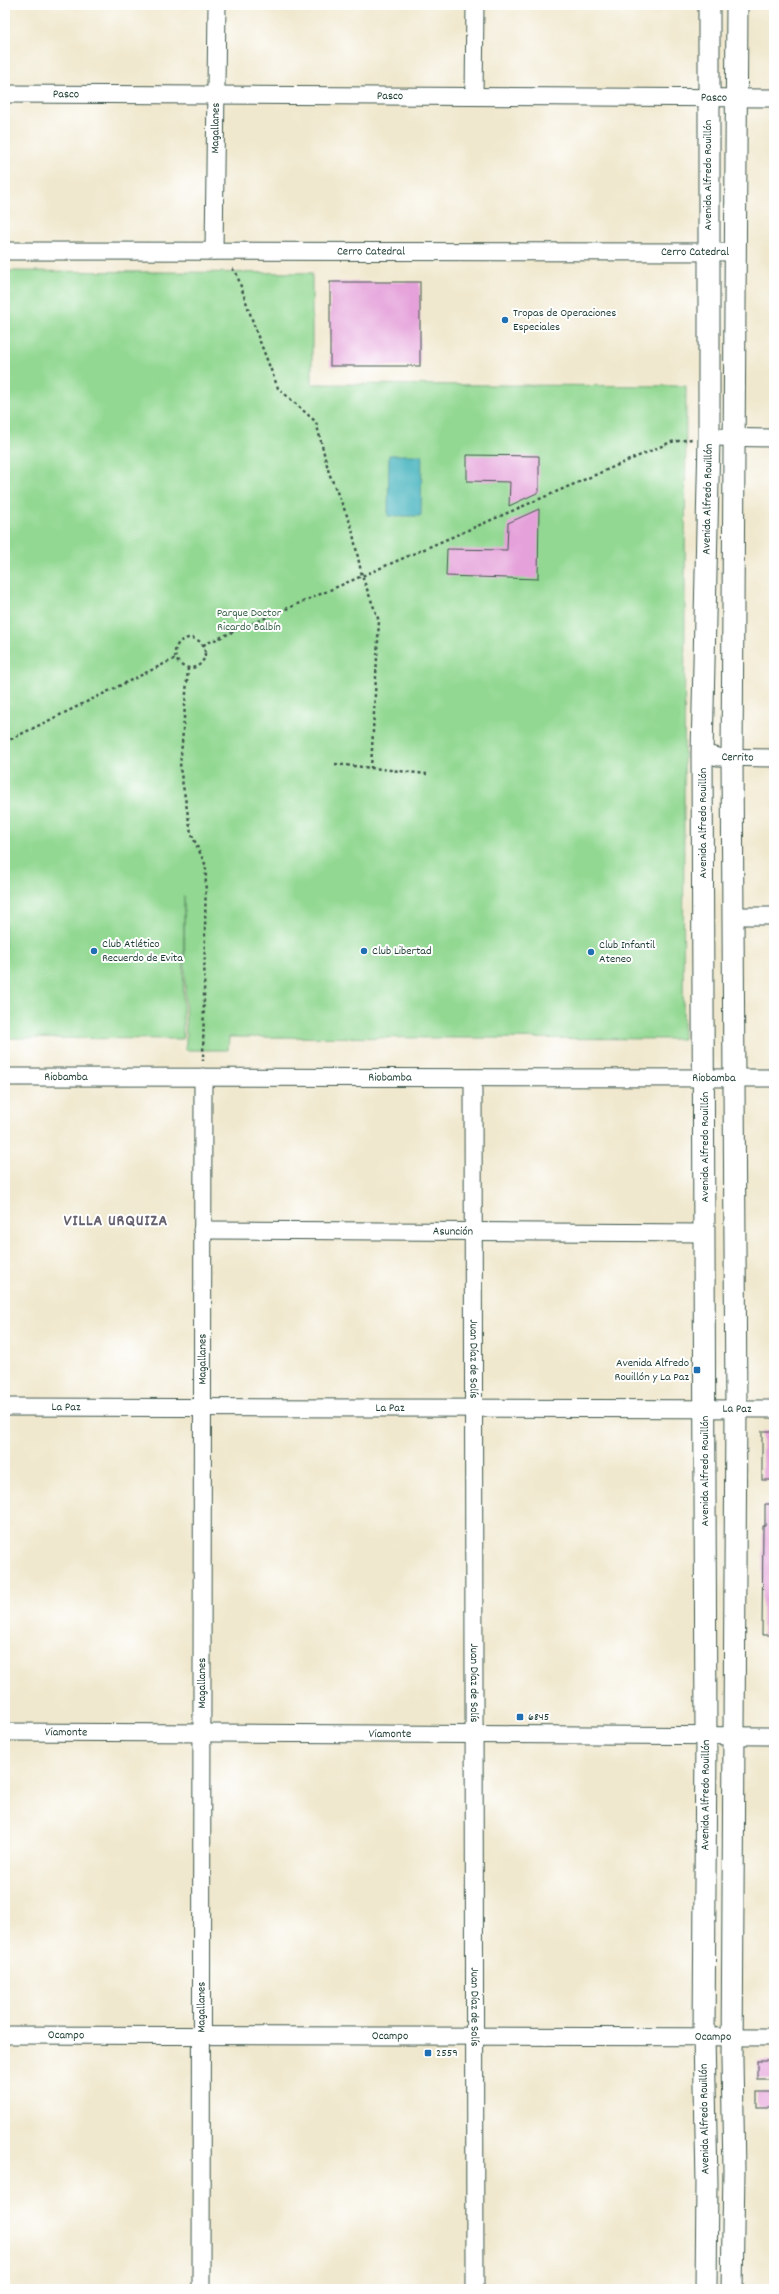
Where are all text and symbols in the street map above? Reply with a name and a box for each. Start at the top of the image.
street label: Pasco [53,86,79,103]
street label: Pasco [377,87,403,105]
street label: Pasco [701,89,727,106]
street label: Magallanes [207,102,224,154]
street label: Avenida Alfredo Rouillón [700,119,717,230]
street label: Cerro Catedral [337,243,405,260]
street label: Cerro Catedral [661,243,729,260]
place label: Tropas de Operaciones Especiales [513,305,616,336]
marker: Tropas de Operaciones Especiales [500,315,510,325]
street label: Avenida Alfredo Rouillón [698,443,717,555]
park label: Parque Doctor Ricardo Balbín [217,605,282,636]
street label: Cerrito [721,749,754,766]
street label: Avenida Alfredo Rouillón [695,767,712,878]
place label: Club Atlético Recuerdo de Evita [102,936,183,967]
place label: Club Infantil Ateneo [599,937,655,968]
place label: Club Libertad [372,943,432,960]
marker: Club Atlético Recuerdo de Evita [89,946,99,956]
marker: Club Libertad [359,946,369,956]
marker: Club Infantil Ateneo [586,947,596,957]
street label: Riobamba [44,1069,88,1086]
street label: Riobamba [368,1069,412,1086]
street label: Riobamba [692,1069,736,1086]
street label: Avenida Alfredo Rouillón [697,1091,714,1202]
district label: VILLA URQUIZA [64,1210,168,1233]
street label: Asunción [433,1223,474,1240]
street label: Juan Díaz de Solís [465,1319,482,1399]
street label: Magallanes [194,1334,211,1384]
place label: Avenida Alfredo Rouillón y La Paz [615,1355,689,1386]
marker: Avenida Alfredo Rouillón y La Paz [692,1365,702,1375]
street label: La Paz [51,1399,81,1416]
street label: La Paz [375,1399,405,1417]
street label: La Paz [722,1400,752,1417]
street label: Avenida Alfredo Rouillón [697,1415,714,1526]
street label: Juan Díaz de Solís [465,1643,483,1723]
street label: Magallanes [193,1658,211,1708]
place label: 6845 [528,1709,549,1726]
marker: 6845 [515,1712,525,1722]
street label: Viamonte [45,1724,87,1741]
street label: Viamonte [369,1725,411,1743]
street label: Avenida Alfredo Rouillón [697,1739,714,1851]
street label: Juan Díaz de Solís [466,1967,483,2047]
street label: Magallanes [193,1982,210,2032]
street label: Ocampo [48,2027,84,2044]
street label: Ocampo [372,2027,408,2045]
street label: Ocampo [695,2028,731,2045]
place label: 2559 [436,2045,458,2062]
marker: 2559 [423,2048,433,2058]
street label: Avenida Alfredo Rouillón [696,2063,714,2175]

